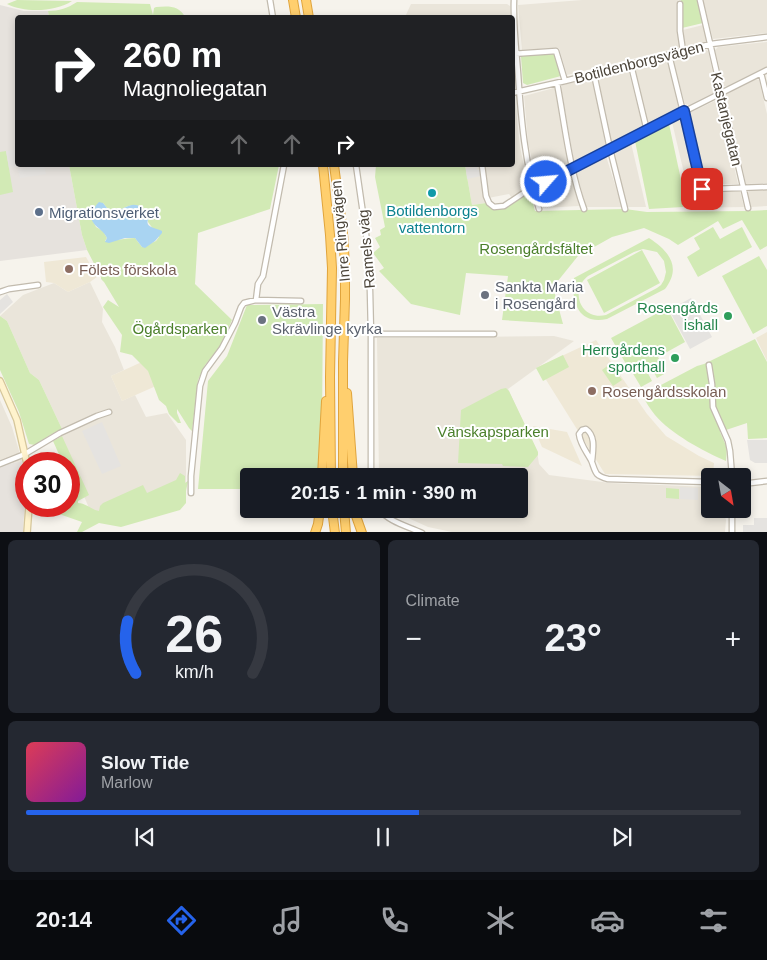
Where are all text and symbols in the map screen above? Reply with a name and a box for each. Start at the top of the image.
icon: right [40,35,105,100]
text: 260 m [123,35,222,74]
street label: Botildenborgsvägen [573,38,705,86]
street label: Kastanjegatan [708,70,746,168]
text: Magnoliegatan [123,76,267,101]
icon: left [172,130,200,158]
icon: ahead [225,130,253,158]
icon: ahead [278,130,306,158]
icon: right [331,130,359,158]
position arrow [519,155,571,207]
pin [681,168,723,210]
icon: arrive [688,175,716,203]
street label: Inre Ringvägen [327,180,353,282]
marker: Botildenborgs vattentorn [426,187,438,199]
place label: Botildenborgs vattentorn [386,202,478,236]
place label: Migrationsverket [49,204,160,221]
marker: Migrationsverket [33,206,45,218]
street label: Ramels väg [354,209,378,289]
park label: Rosengårdsfältet [479,240,594,257]
place label: Fölets förskola [79,261,177,278]
marker: Fölets förskola [63,263,75,275]
place label: Sankta Maria i Rosengård [495,278,584,312]
marker: Sankta Maria i Rosengård [479,289,491,301]
place label: Rosengårds ishall [637,299,718,333]
place label: Västra Skrävlinge kyrka [272,303,383,337]
marker: Rosengårds ishall [722,310,734,322]
marker: Västra Skrävlinge kyrka [256,314,268,326]
park label: Ögårdsparken [132,320,228,337]
place label: Herrgårdens sporthall [582,341,665,375]
marker: Herrgårdens sporthall [669,352,681,364]
place label: Rosengårdsskolan [602,383,726,400]
marker: Rosengårdsskolan [586,385,598,397]
park label: Vänskapsparken [437,423,549,440]
speed limit sign: 30 [15,452,80,517]
north arrow [701,468,751,518]
map controls [701,468,751,518]
text: 20:15 · 1 min · 390 m [291,482,477,503]
text: Climate [406,592,460,609]
text: 26 [165,605,223,663]
text: 23° [545,617,602,659]
text: − [406,623,422,654]
text: + [725,623,741,654]
text: km/h [174,662,213,682]
text: Slow Tide [101,752,189,773]
text: Marlow [101,774,153,791]
icon: previous [131,823,159,851]
icon: pause [369,823,397,851]
icon: next [608,823,636,851]
icon: directions [164,903,199,938]
icon: music [270,903,305,938]
icon: phone [377,903,412,938]
icon: climate [483,903,518,938]
icon: car [590,903,625,938]
icon: filters [696,903,731,938]
text: 20:14 [36,907,92,932]

